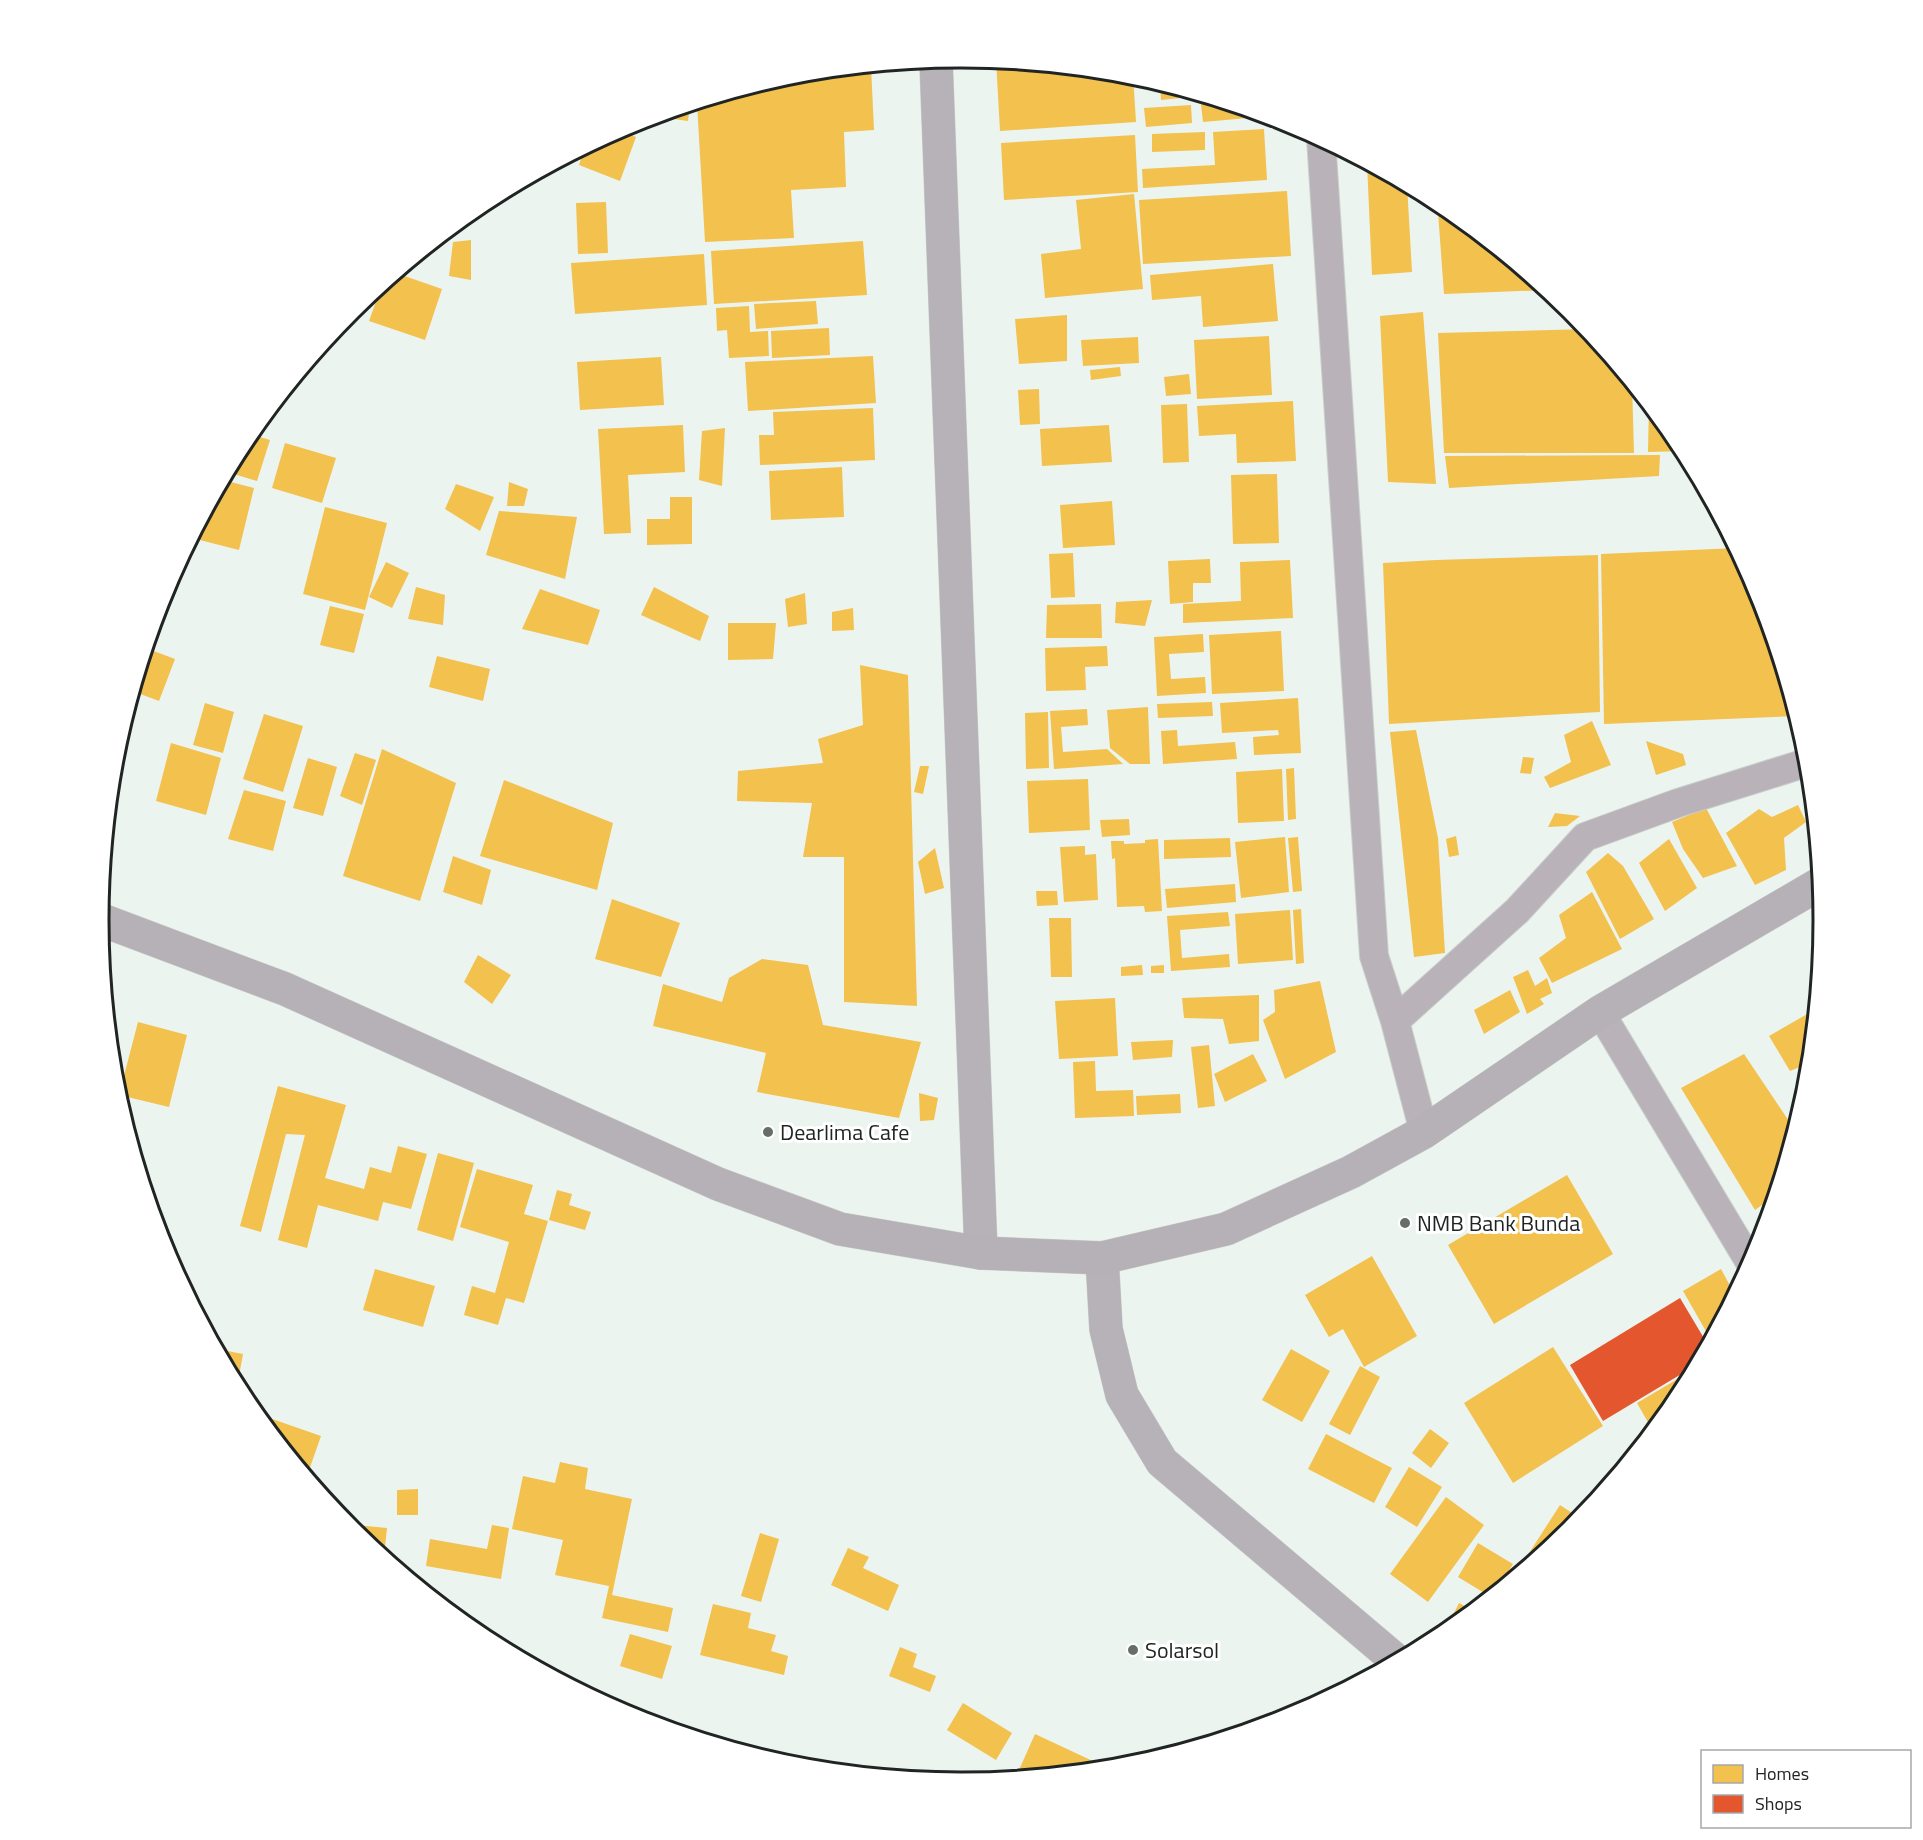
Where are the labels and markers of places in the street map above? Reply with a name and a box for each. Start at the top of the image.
place label: Dearlima Cafe [780,1115,909,1149]
marker: Dearlima Cafe [761,1125,775,1139]
place label: NMB Bank Bunda [1417,1206,1580,1240]
marker: NMB Bank Bunda [1398,1216,1412,1230]
place label: Solarsol [1145,1633,1219,1667]
marker: Solarsol [1126,1643,1140,1657]

